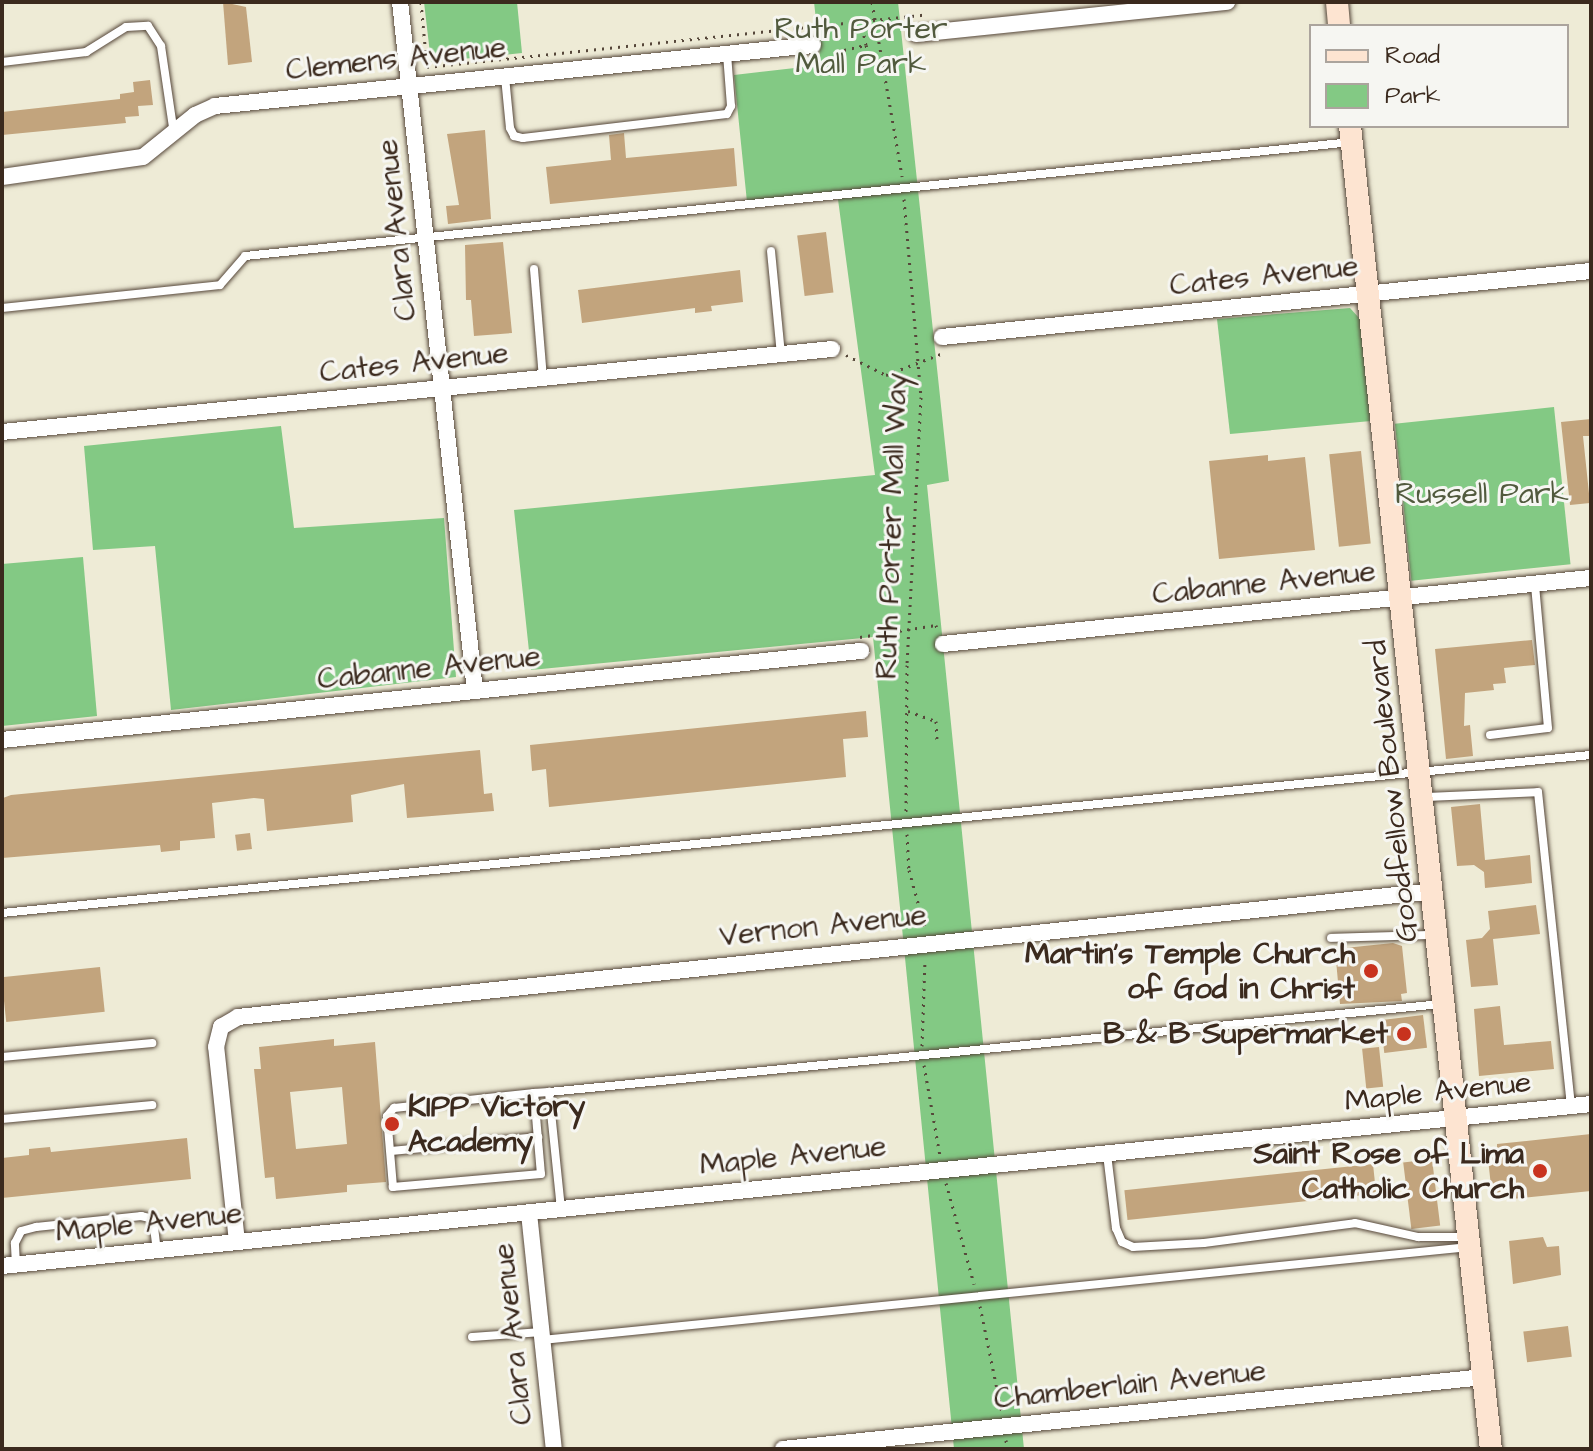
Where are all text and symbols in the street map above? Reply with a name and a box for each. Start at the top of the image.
park label: Ruth Porter Mall Park [774,11,948,82]
legend [1309,24,1569,128]
street label: Clemens Avenue [284,30,508,88]
text: Road [1385,39,1440,73]
text: Park [1385,79,1441,113]
street label: Clara Avenue [370,137,424,323]
street label: Cates Avenue [1168,248,1360,304]
street label: Cates Avenue [318,335,510,391]
street label: Ruth Porter Mall Way [869,372,915,680]
park label: Russell Park [1395,476,1569,512]
street label: Cabanne Avenue [1151,553,1377,613]
street label: Cabanne Avenue [316,638,542,698]
street label: Goodfellow Boulevard [1358,638,1426,944]
street label: Vernon Avenue [718,897,928,955]
place label: Martin's Temple Church of God in Christ [1025,936,1355,1006]
marker: Martin's Temple Church of God in Christ [1362,962,1380,980]
place label: B & B Supermarket [1103,1016,1388,1052]
marker: B & B Supermarket [1395,1025,1413,1043]
street label: Maple Avenue [1343,1064,1533,1120]
place label: KIPP Victory Academy [408,1089,585,1160]
marker: KIPP Victory Academy [383,1115,401,1133]
street label: Maple Avenue [698,1128,888,1184]
place label: Saint Rose of Lima Catholic Church [1254,1136,1524,1206]
marker: Saint Rose of Lima Catholic Church [1531,1162,1549,1180]
street label: Maple Avenue [54,1195,244,1251]
street label: Clara Avenue [486,1241,540,1427]
street label: Chamberlain Avenue [992,1353,1268,1417]

